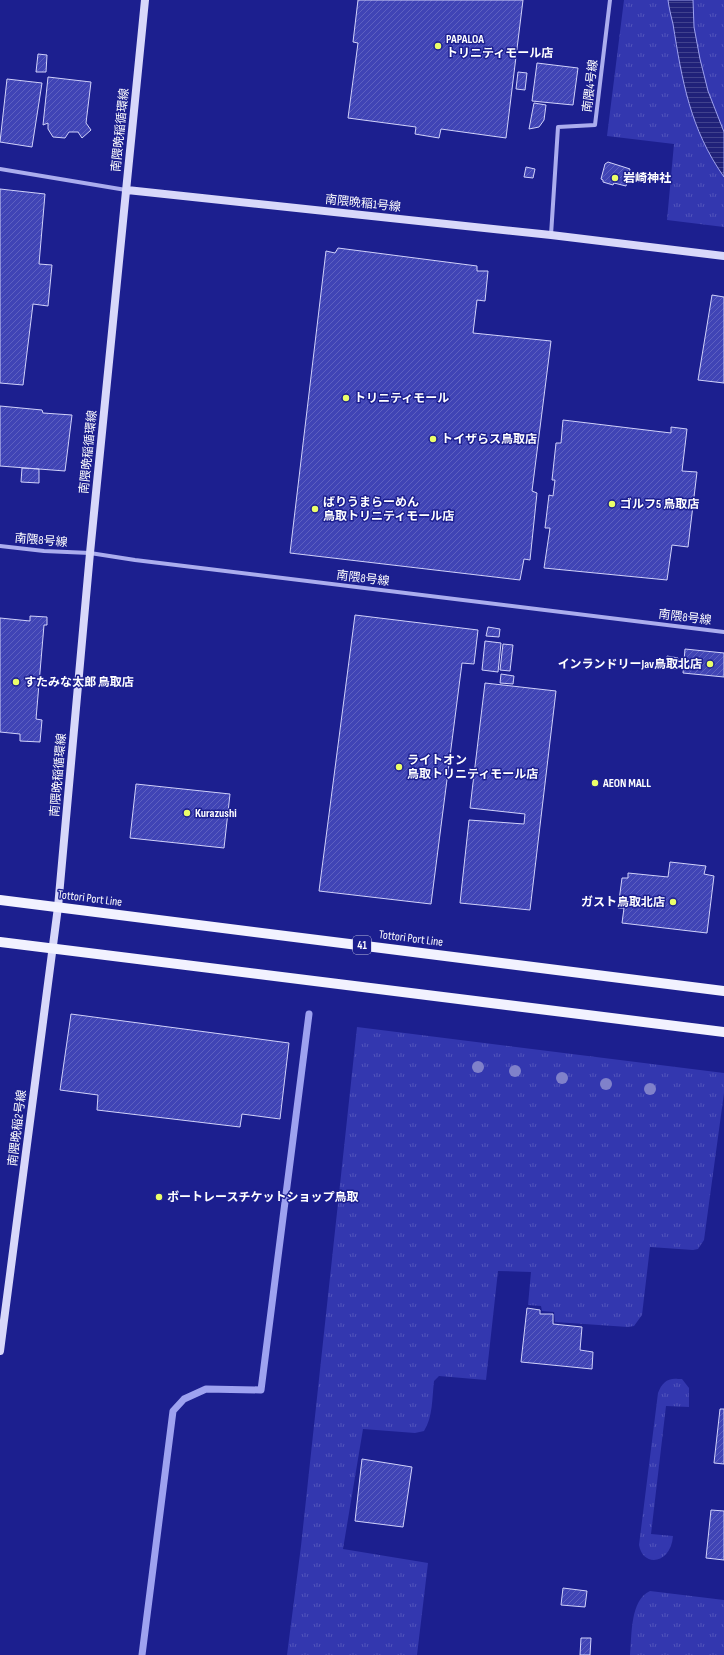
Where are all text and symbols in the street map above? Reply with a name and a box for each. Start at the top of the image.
place label: PAPALOA トリニティモール店 [446,32,553,61]
marker: PAPALOA トリニティモール店 [433,41,443,51]
street label: 南隈4号線 [580,59,601,113]
street label: 南隈晩稲循環線 [109,87,132,173]
place label: 岩崎神社 [623,171,671,186]
marker: 岩崎神社 [610,173,620,183]
street label: 南隈晩稲1号線 [324,192,402,215]
place label: トリニティモール [354,391,449,406]
marker: トリニティモール [341,393,351,403]
street label: 南隈晩稲循環線 [77,409,100,495]
place label: トイザらス鳥取店 [441,432,537,447]
marker: トイザらス鳥取店 [428,434,438,444]
place label: ばりうまらーめん 鳥取トリニティモール店 [323,495,454,524]
place label: ゴルフ5 鳥取店 [620,497,699,512]
marker: ゴルフ5 鳥取店 [607,499,617,509]
marker: ばりうまらーめん 鳥取トリニティモール店 [310,504,320,514]
street label: 南隈8号線 [14,531,68,550]
street label: 南隈8号線 [336,568,390,589]
street label: 南隈8号線 [658,607,712,628]
place label: インランドリーJav鳥取北店 [557,657,702,672]
marker: インランドリーJav鳥取北店 [705,659,715,669]
place label: すたみな太郎 鳥取店 [24,675,134,690]
marker: すたみな太郎 鳥取店 [11,677,21,687]
street label: 南隈晩稲循環線 [47,733,70,818]
place label: ライトオン 鳥取トリニティモール店 [407,753,538,782]
marker: ライトオン 鳥取トリニティモール店 [394,762,404,772]
place label: AEON MALL [602,776,651,791]
marker: AEON MALL [590,778,600,788]
place label: Kurazushi [195,806,237,821]
marker: Kurazushi [182,808,192,818]
street label: Tottori Port Line [57,887,123,910]
place label: ガスト鳥取北店 [581,895,665,910]
marker: ガスト鳥取北店 [668,897,678,907]
street label: Tottori Port Line [378,927,444,950]
road number: 41 [353,936,371,954]
street label: 南隈晩稲2号線 [5,1089,30,1167]
place label: ボートレースチケットショップ鳥取 [167,1190,358,1205]
marker: ボートレースチケットショップ鳥取 [154,1192,164,1202]

